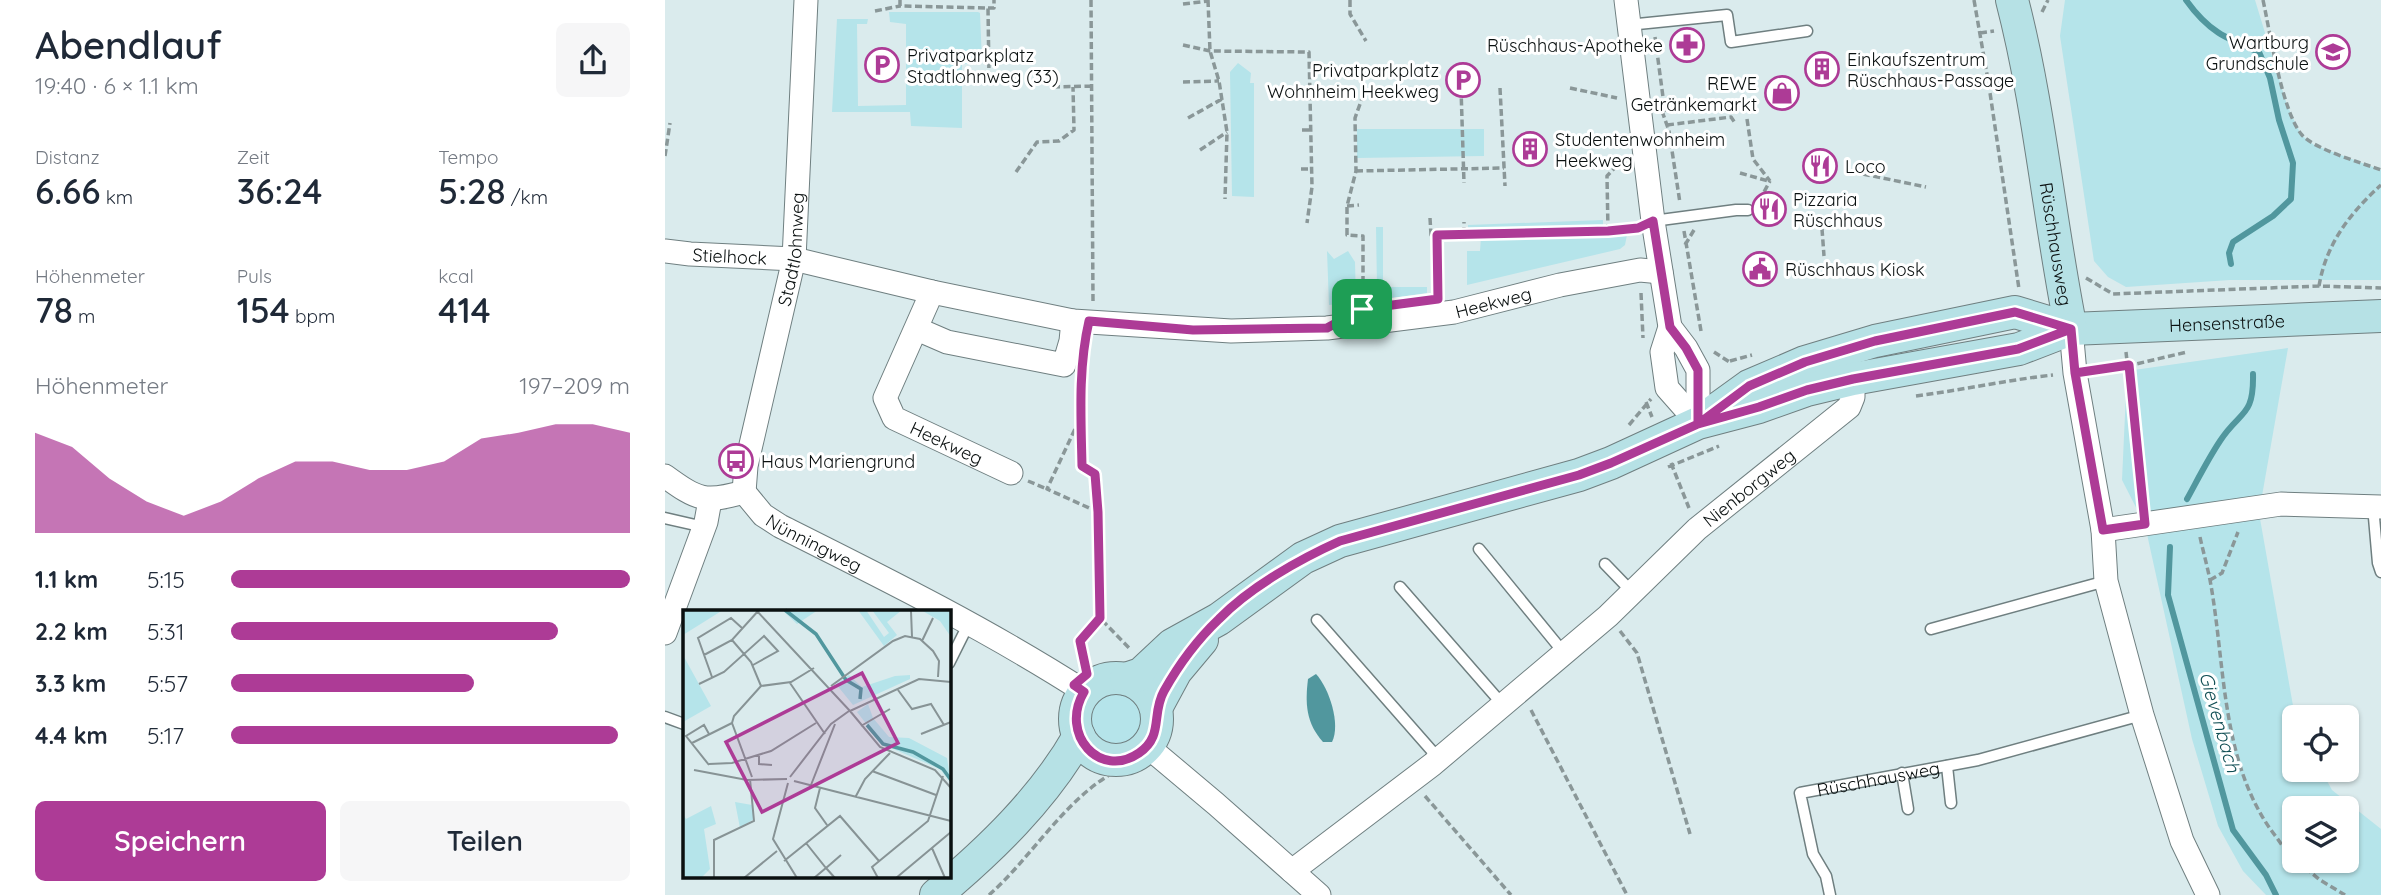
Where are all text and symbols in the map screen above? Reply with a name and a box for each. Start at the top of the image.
text: Abendlauf [35,21,222,69]
button: share [556,23,630,97]
pharmacy icon: Rüschhaus-Apotheke [1668,26,1706,64]
place label: Wartburg Grundschule [2206,31,2309,75]
school or university icon: Wartburg Grundschule [2314,33,2352,71]
place label: Rüschhaus-Apotheke [1487,34,1663,57]
place label: Privatparkplatz Stadtlohnweg (33) [907,44,1059,88]
parking icon: Privatparkplatz Stadtlohnweg (33) [863,46,901,84]
place label: Einkaufszentrum Rüschhaus-Passage [1847,48,2014,92]
building icon: Einkaufszentrum Rüschhaus-Passage [1803,50,1841,88]
place label: Privatparkplatz Wohnheim Heekweg [1267,59,1439,103]
parking icon: Privatparkplatz Wohnheim Heekweg [1444,61,1482,99]
text: 19:40 · 6 × 1.1 km [35,71,199,100]
place label: REWE Getränkemarkt [1631,72,1757,116]
shop icon: REWE Getränkemarkt [1763,74,1801,112]
place label: Studentenwohnheim Heekweg [1555,128,1725,172]
building icon: Studentenwohnheim Heekweg [1511,130,1549,168]
text: Distanz [35,145,100,169]
text: Zeit [237,145,270,169]
text: Tempo [438,145,499,169]
restaurant icon: Loco [1801,147,1839,185]
place label: Loco [1845,155,1886,178]
text: 6.66 [35,169,100,213]
text: 36:24 [237,169,322,213]
text: 5:28 [438,169,506,213]
street label: Rüschhausweg [2035,181,2078,307]
text: km [100,185,133,209]
text: /km [506,185,548,209]
place label: Pizzaria Rüschhaus [1793,188,1883,232]
restaurant icon: Pizzaria Rüschhaus [1750,190,1788,228]
street label: Stadtlohnweg [772,192,809,308]
street label: Stielhock [692,243,768,269]
public building icon: Rüschhaus Kiosk [1741,250,1779,288]
place label: Rüschhaus Kiosk [1785,258,1925,281]
text: Höhenmeter [35,264,145,288]
text: Puls [237,264,272,288]
text: kcal [438,264,474,288]
pin [1332,279,1392,339]
street label: Heekweg [1453,281,1534,323]
text: 78 [35,288,73,332]
text: 154 [237,288,290,332]
text: 414 [438,288,491,332]
icon: arrive [1343,290,1381,328]
text: m [73,304,95,328]
text: bpm [290,304,335,328]
street label: Hensenstraße [2169,309,2285,336]
text: Höhenmeter [35,371,168,400]
text: 197–209 m [519,371,630,400]
street label: Heekweg [906,416,987,470]
bus stop icon: Haus Mariengrund [717,442,755,480]
street label: Nienborgweg [1698,443,1800,532]
place label: Haus Mariengrund [761,450,915,473]
street label: Nünningweg [762,509,866,577]
text: 1.1 km [35,565,98,594]
text: 5:15 [147,565,185,594]
inset map [683,610,950,878]
text: 2.2 km [35,617,108,646]
text: 5:31 [147,617,184,646]
text: 3.3 km [35,669,106,698]
text: 5:57 [147,669,188,698]
water label: Gievenbach [2194,669,2246,776]
map controls [2282,705,2359,873]
button: locate [2282,705,2359,782]
text: 4.4 km [35,721,108,750]
text: 5:17 [147,721,184,750]
street label: Rüschhausweg [1815,756,1942,801]
button: layers [2282,796,2359,873]
button: Speichern [35,801,326,881]
button: Teilen [340,801,630,881]

